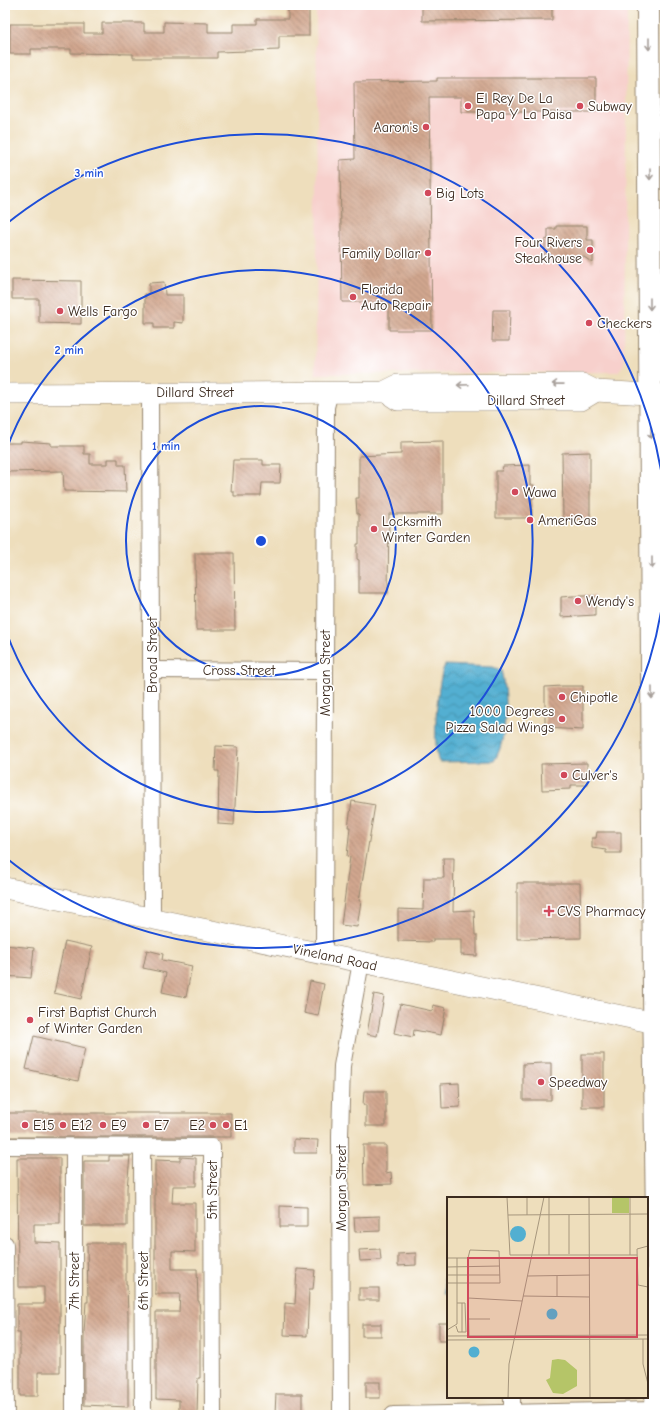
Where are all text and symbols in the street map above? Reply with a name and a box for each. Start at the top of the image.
one-way arrow [645,37,653,50]
place label: El Rey De La Papa Y La Paisa [476,90,572,123]
place label: Subway [588,98,633,115]
marker: El Rey De La Papa Y La Paisa [463,101,473,111]
marker: Subway [575,101,585,111]
place label: Aaron's [374,119,418,136]
marker: Aaron's [421,122,431,132]
text: 3 min [74,166,104,180]
one-way arrow [646,167,654,180]
place label: Big Lots [436,185,484,202]
marker: Big Lots [423,188,433,198]
place label: Four Rivers Steakhouse [514,234,582,267]
place label: Family Dollar [342,245,420,262]
marker: Four Rivers Steakhouse [585,245,595,255]
marker: Family Dollar [423,248,433,258]
place label: Florida Auto Repair [361,281,431,314]
marker: Florida Auto Repair [348,292,358,302]
one-way arrow [646,297,654,310]
place label: Wells Fargo [68,303,137,320]
marker: Wells Fargo [55,306,65,316]
place label: Checkers [597,315,652,332]
marker: Checkers [584,318,594,328]
text: 2 min [54,343,84,357]
one-way arrow [552,380,565,388]
one-way arrow [457,381,470,389]
street label: Dillard Street [156,384,235,401]
street label: Dillard Street [487,392,566,409]
one-way arrow [647,426,655,439]
text: 1 min [152,439,180,453]
place label: Wawa [523,484,557,501]
marker: Wawa [510,487,520,497]
place label: AmeriGas [538,512,597,529]
place label: Locksmith Winter Garden [382,513,470,546]
marker: AmeriGas [525,515,535,525]
marker: Locksmith Winter Garden [369,524,379,534]
centre of rings [254,534,268,548]
one-way arrow [648,556,656,569]
place label: Wendy's [586,593,634,610]
marker: Wendy's [573,596,583,606]
street label: Broad Street [144,616,161,693]
street label: Morgan Street [317,629,334,716]
street label: Cross Street [203,662,276,679]
one-way arrow [648,686,656,699]
place label: Chipotle [570,689,618,706]
marker: Chipotle [557,692,567,702]
place label: 1000 Degrees Pizza Salad Wings [446,703,554,736]
marker: 1000 Degrees Pizza Salad Wings [557,714,567,724]
place label: Culver's [572,767,618,784]
marker: Culver's [559,770,569,780]
place label: CVS Pharmacy [557,903,646,920]
marker: CVS Pharmacy [544,906,554,916]
street label: Vineland Road [291,940,379,975]
place label: First Baptist Church of Winter Garden [38,1004,157,1037]
marker: First Baptist Church of Winter Garden [25,1015,35,1025]
place label: Speedway [549,1074,608,1091]
marker: Speedway [536,1077,546,1087]
place label: E15 [33,1117,55,1134]
place label: E12 [71,1117,92,1134]
place label: E9 [111,1117,127,1134]
place label: E7 [154,1117,169,1134]
place label: E2 [189,1117,205,1134]
place label: E1 [234,1117,248,1134]
marker: E15 [20,1120,30,1130]
marker: E12 [58,1120,68,1130]
marker: E9 [98,1120,108,1130]
marker: E7 [141,1120,151,1130]
marker: E2 [208,1120,218,1130]
marker: E1 [221,1120,231,1130]
street label: Morgan Street [333,1144,350,1231]
street label: 5th Street [204,1160,221,1219]
inset map [447,1197,648,1398]
street label: 7th Street [66,1251,83,1310]
street label: 6th Street [135,1251,152,1310]

